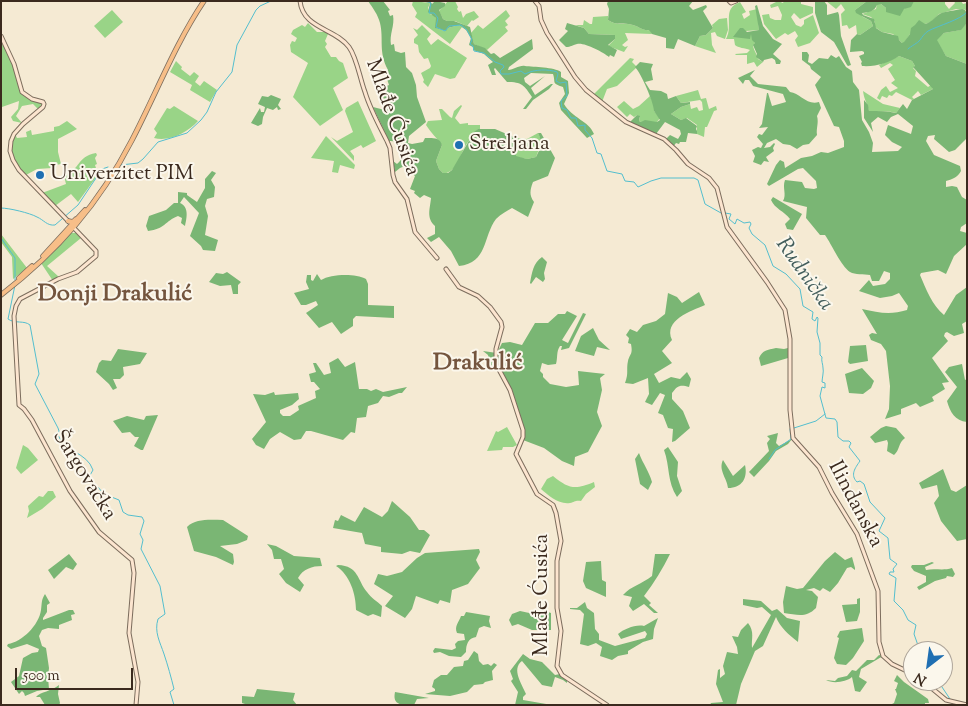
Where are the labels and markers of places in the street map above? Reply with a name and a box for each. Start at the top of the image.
place label: Streljana [469,132,550,158]
marker: Streljana [453,139,465,151]
place label: Univerzitet PIM [50,162,194,188]
marker: Univerzitet PIM [34,169,46,181]

